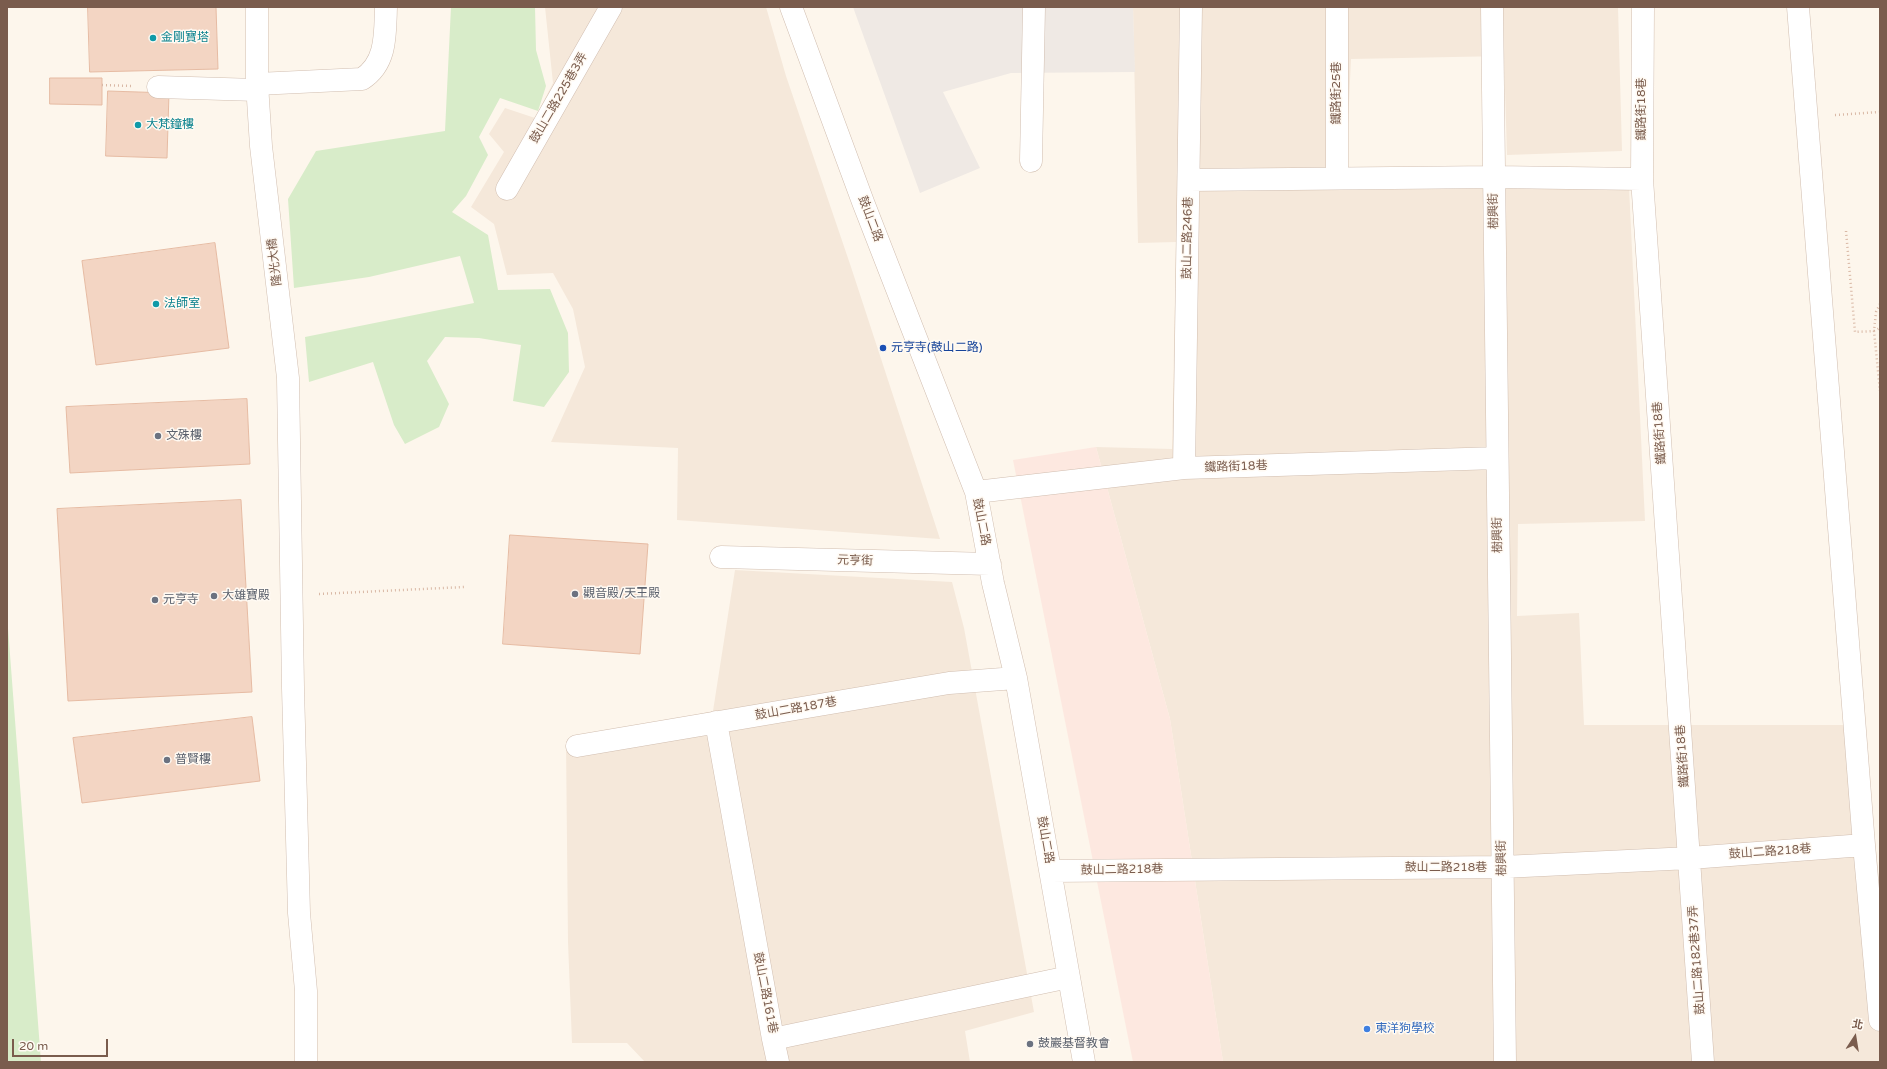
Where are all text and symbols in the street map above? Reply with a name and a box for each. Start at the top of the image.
place label: 金剛寶塔 [161,31,209,45]
marker: 金剛寶塔 [148,33,158,43]
street label: 鼓山二路225巷3弄 [527,50,591,146]
street label: 鐵路街25巷 [1330,61,1344,125]
street label: 鐵路街18巷 [1635,77,1649,141]
place label: 大梵鐘樓 [146,118,194,132]
marker: 大梵鐘樓 [133,120,143,130]
street label: 樹興街 [1486,193,1502,229]
street label: 鼓山二路 [855,194,885,244]
street label: 鼓山二路246巷 [1180,197,1196,279]
street label: 隆光大橋 [265,237,285,287]
place label: 法師室 [164,297,200,311]
marker: 法師室 [151,299,161,309]
place label: 元亨寺(鼓山二路) [891,341,982,355]
marker: 元亨寺(鼓山二路) [878,343,888,353]
street label: 鐵路街18巷 [1651,401,1669,465]
place label: 文殊樓 [166,429,202,443]
marker: 文殊樓 [153,431,163,441]
street label: 鐵路街18巷 [1204,459,1268,475]
street label: 鼓山二路 [969,497,993,547]
street label: 樹興街 [1490,517,1506,553]
street label: 元亨街 [837,553,873,569]
place label: 觀音殿/天王殿 [583,587,660,601]
place label: 大雄寶殿 [222,589,270,603]
marker: 觀音殿/天王殿 [570,589,580,599]
marker: 大雄寶殿 [209,591,219,601]
place label: 元亨寺 [163,593,199,607]
marker: 元亨寺 [150,595,160,605]
street label: 鼓山二路187巷 [754,695,838,723]
street label: 鐵路街18巷 [1674,724,1692,788]
place label: 普賢樓 [175,753,211,767]
marker: 普賢樓 [162,755,172,765]
street label: 鼓山二路 [1034,815,1056,865]
street label: 樹興街 [1494,840,1510,876]
street label: 鼓山二路218巷 [1728,842,1812,862]
street label: 鼓山二路218巷 [1405,861,1487,875]
street label: 鼓山二路218巷 [1081,862,1163,878]
street label: 鼓山二路182巷37弄 [1686,905,1708,1015]
street label: 鼓山二路161巷 [750,951,780,1035]
north arrow [1835,1017,1875,1057]
text: 北 [1851,1017,1864,1032]
place label: 東洋狗學校 [1375,1022,1435,1036]
marker: 東洋狗學校 [1362,1024,1372,1034]
scale bar [14,1031,110,1057]
place label: 鼓巖基督教會 [1038,1037,1110,1051]
text: 20 m [19,1039,48,1053]
marker: 鼓巖基督教會 [1025,1039,1035,1049]

